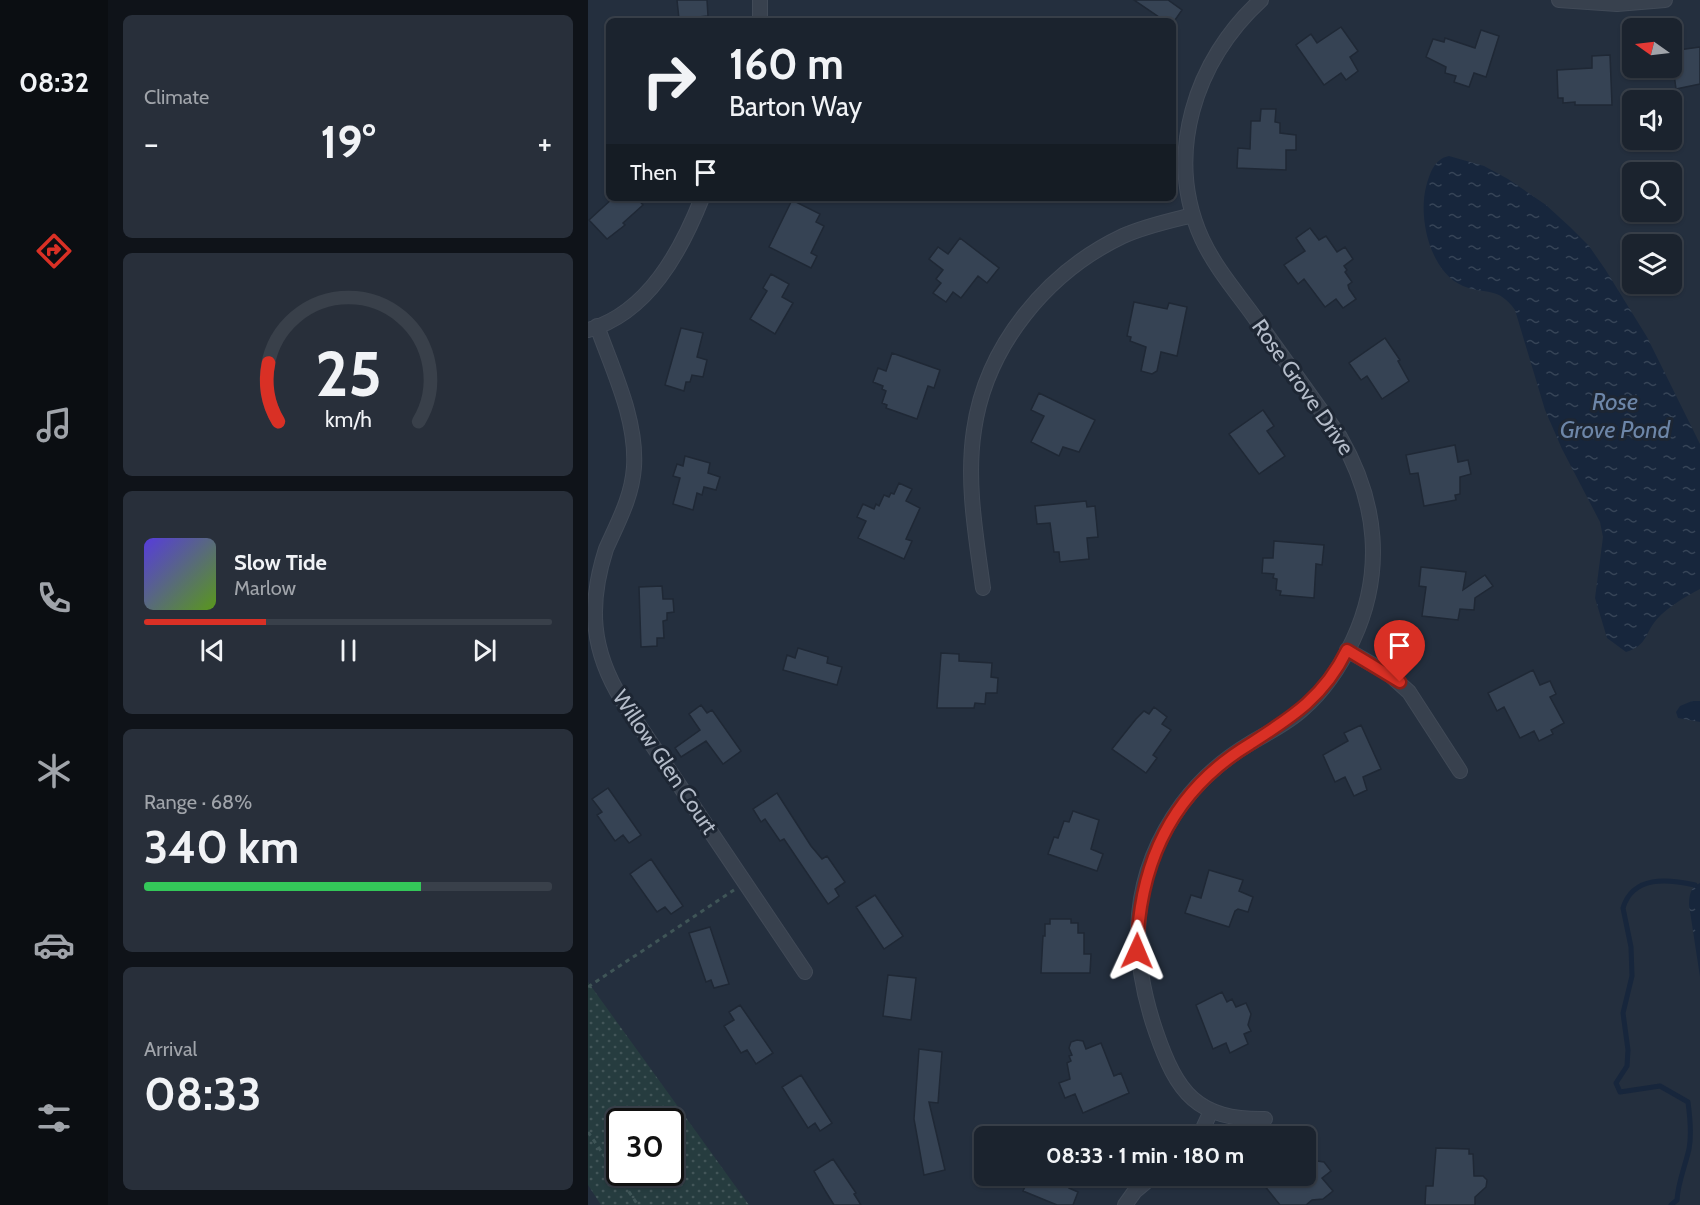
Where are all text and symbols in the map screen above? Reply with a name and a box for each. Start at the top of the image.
north arrow [1622,18,1682,78]
map controls [1622,18,1682,294]
text: 160 m [729,38,844,90]
icon: right [630,42,708,120]
text: 08:32 [19,66,89,99]
text: Climate [144,85,209,109]
text: Barton Way [729,90,862,123]
button: sound [1622,90,1682,150]
text: 19° [321,115,375,169]
text: − [144,123,159,163]
text: + [537,123,552,163]
icon: arrive [689,156,722,189]
text: Then [630,159,677,186]
button: search [1622,162,1682,222]
icon: directions [33,230,75,272]
button: layers [1622,234,1682,294]
street label: Rose Grove Drive [1246,314,1360,460]
text: 25 [315,336,381,412]
water label: Rose Grove Pond [1560,387,1671,444]
icon: music [33,404,75,446]
text: km/h [325,406,371,432]
text: Slow Tide [234,549,327,576]
text: Marlow [234,576,296,600]
icon: phone [33,577,75,619]
pin [1374,620,1425,682]
icon: arrive [1383,629,1416,662]
icon: previous [196,634,229,667]
icon: pause [332,634,365,667]
icon: next [468,634,501,667]
street label: Willow Glen Court [607,685,723,840]
icon: climate [33,750,75,792]
text: Range · 68% [144,790,252,814]
text: 340 km [144,820,299,874]
position arrow [1105,919,1169,983]
icon: car [33,924,75,966]
text: Arrival [144,1037,197,1061]
text: 08:33 [144,1067,261,1121]
icon: filters [33,1097,75,1139]
speed limit sign: 30 [606,1108,684,1186]
text: 08:33 · 1 min · 180 m [1046,1142,1244,1169]

